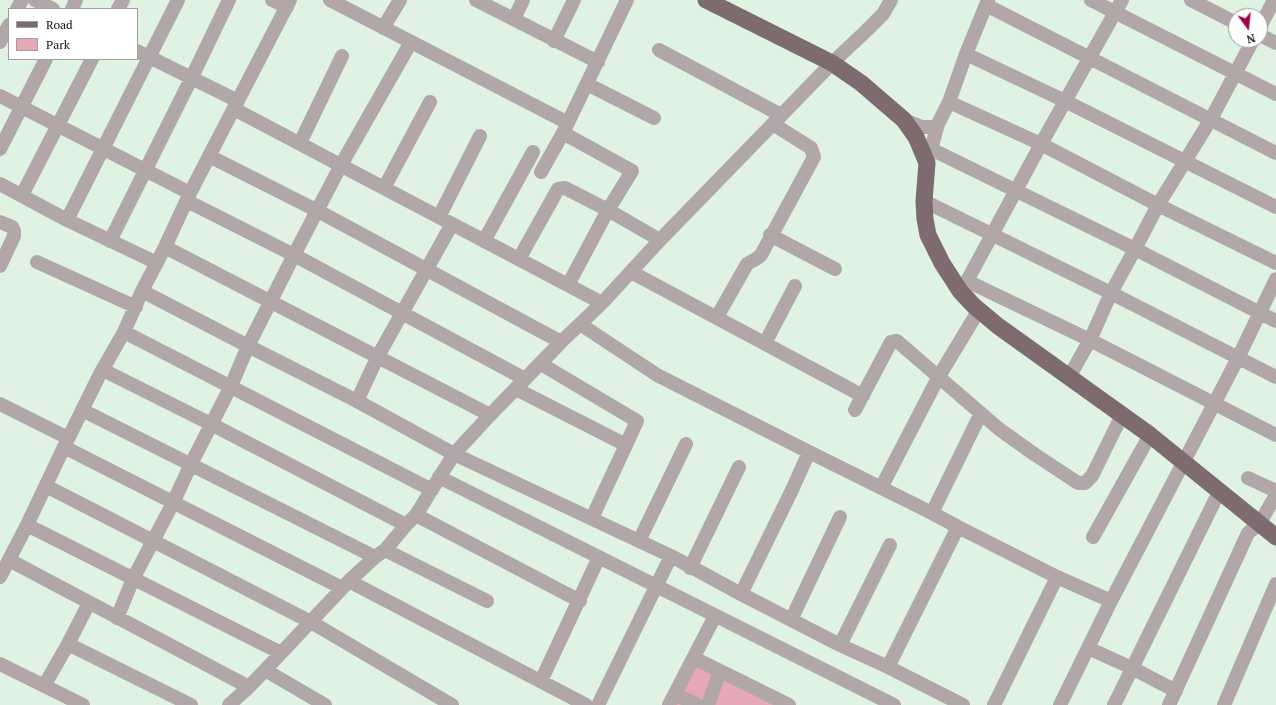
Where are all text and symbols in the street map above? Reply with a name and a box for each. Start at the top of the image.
legend [8,8,138,60]
north arrow [1228,8,1268,48]
text: Road [46,17,73,32]
text: N [1245,31,1257,46]
text: Park [46,37,70,52]

